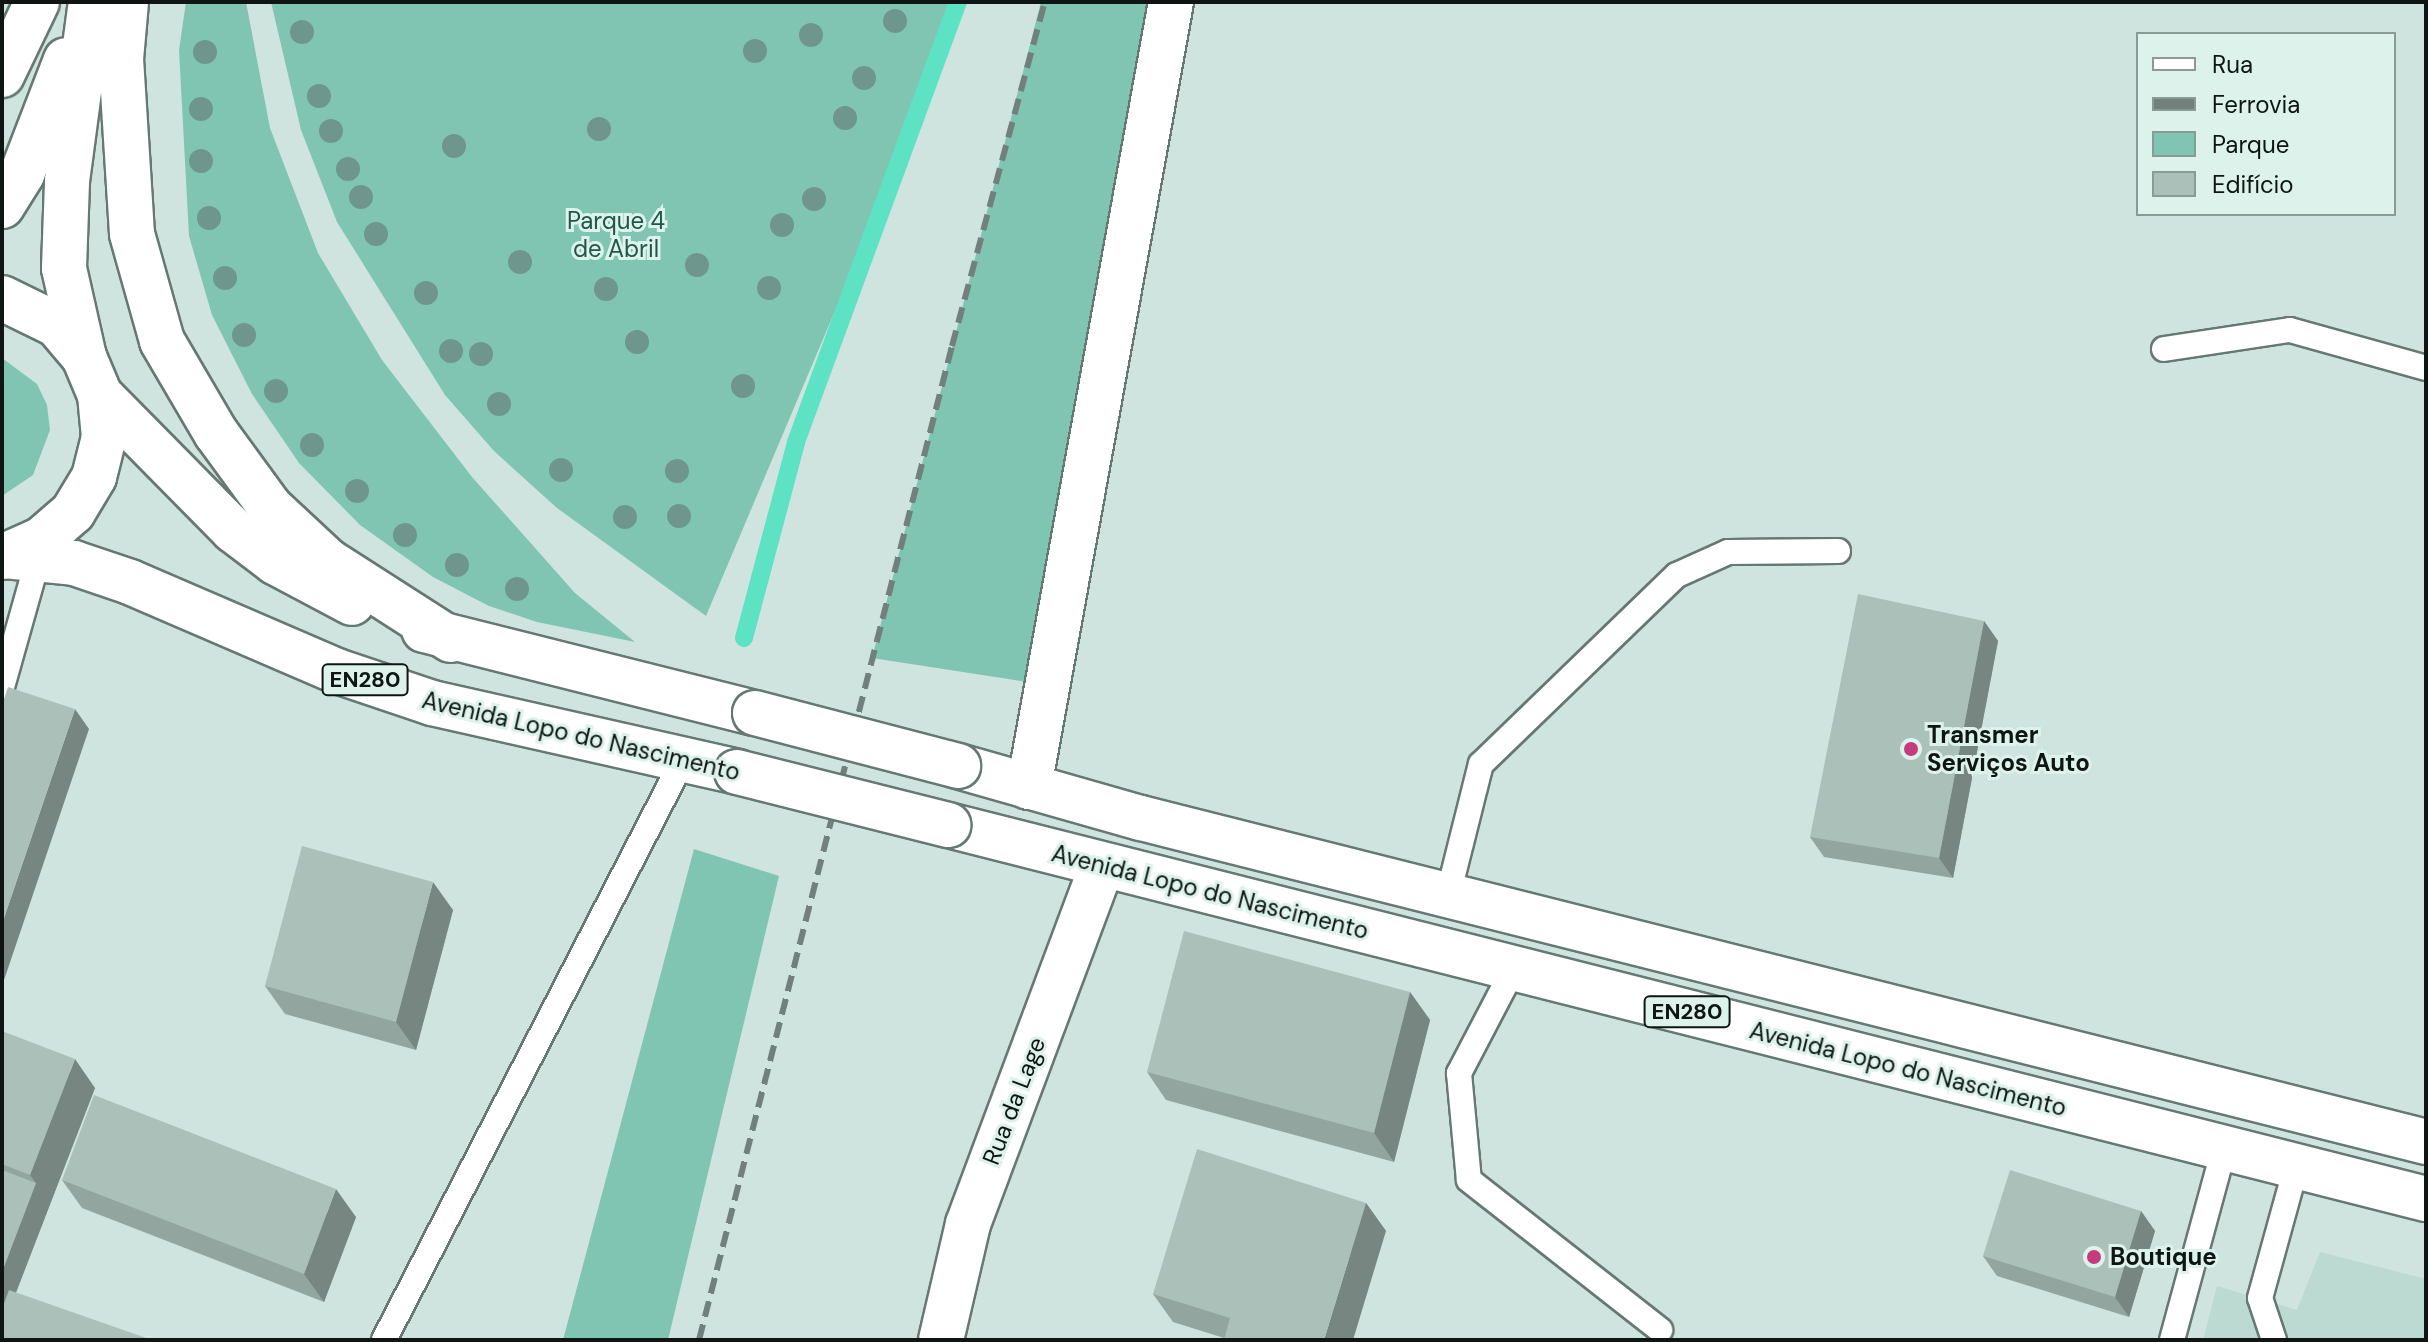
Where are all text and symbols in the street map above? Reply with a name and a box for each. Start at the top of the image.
legend [2136,32,2396,216]
text: Rua [2212,49,2253,80]
text: Ferrovia [2212,89,2300,120]
text: Parque [2212,129,2289,160]
text: Edifício [2212,169,2294,200]
park label: Parque 4 de Abril [567,207,665,263]
road number: EN280 [321,662,409,698]
street label: Avenida Lopo do Nascimento [419,685,743,787]
place label: Transmer Serviços Auto [1927,721,2090,777]
marker: Transmer Serviços Auto [1902,740,1920,758]
street label: Avenida Lopo do Nascimento [1049,839,1371,945]
road number: EN280 [1643,994,1731,1030]
street label: Avenida Lopo do Nascimento [1747,1016,2069,1122]
street label: Rua da Lage [977,1033,1051,1169]
place label: Boutique [2110,1243,2217,1271]
marker: Boutique [2085,1248,2103,1266]

